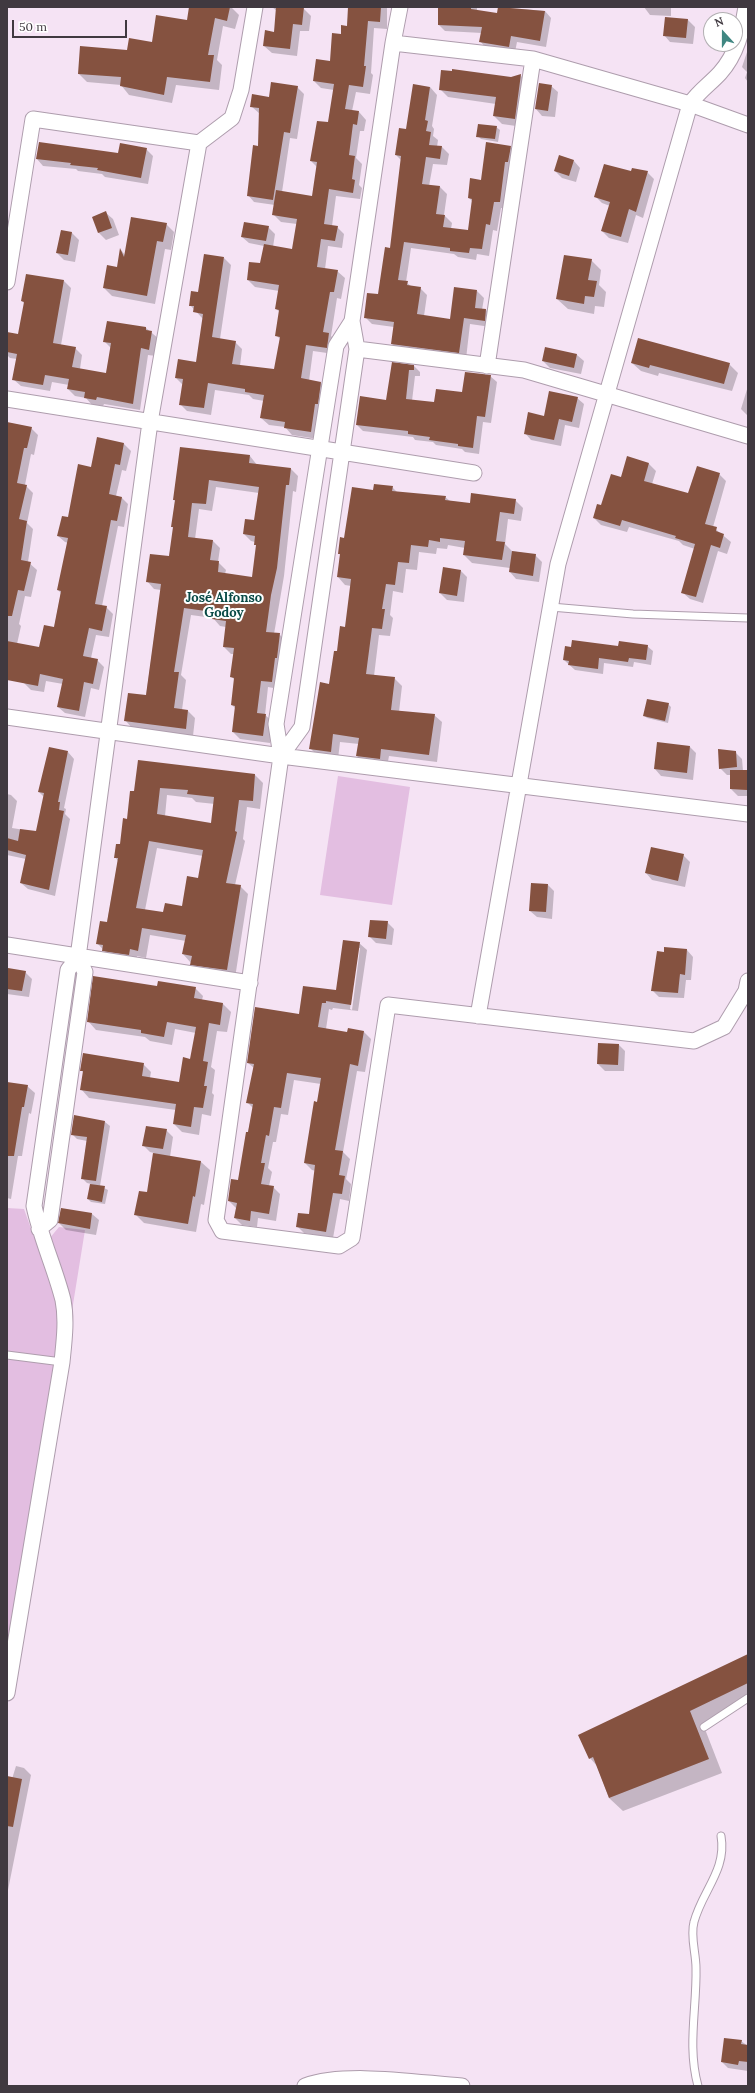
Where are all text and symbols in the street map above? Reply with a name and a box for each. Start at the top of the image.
scale bar [14,12,129,38]
north arrow [703,12,743,52]
text: N [713,14,726,30]
text: 50 m [19,19,47,34]
district label: José Alfonso Godoy [186,590,262,621]

